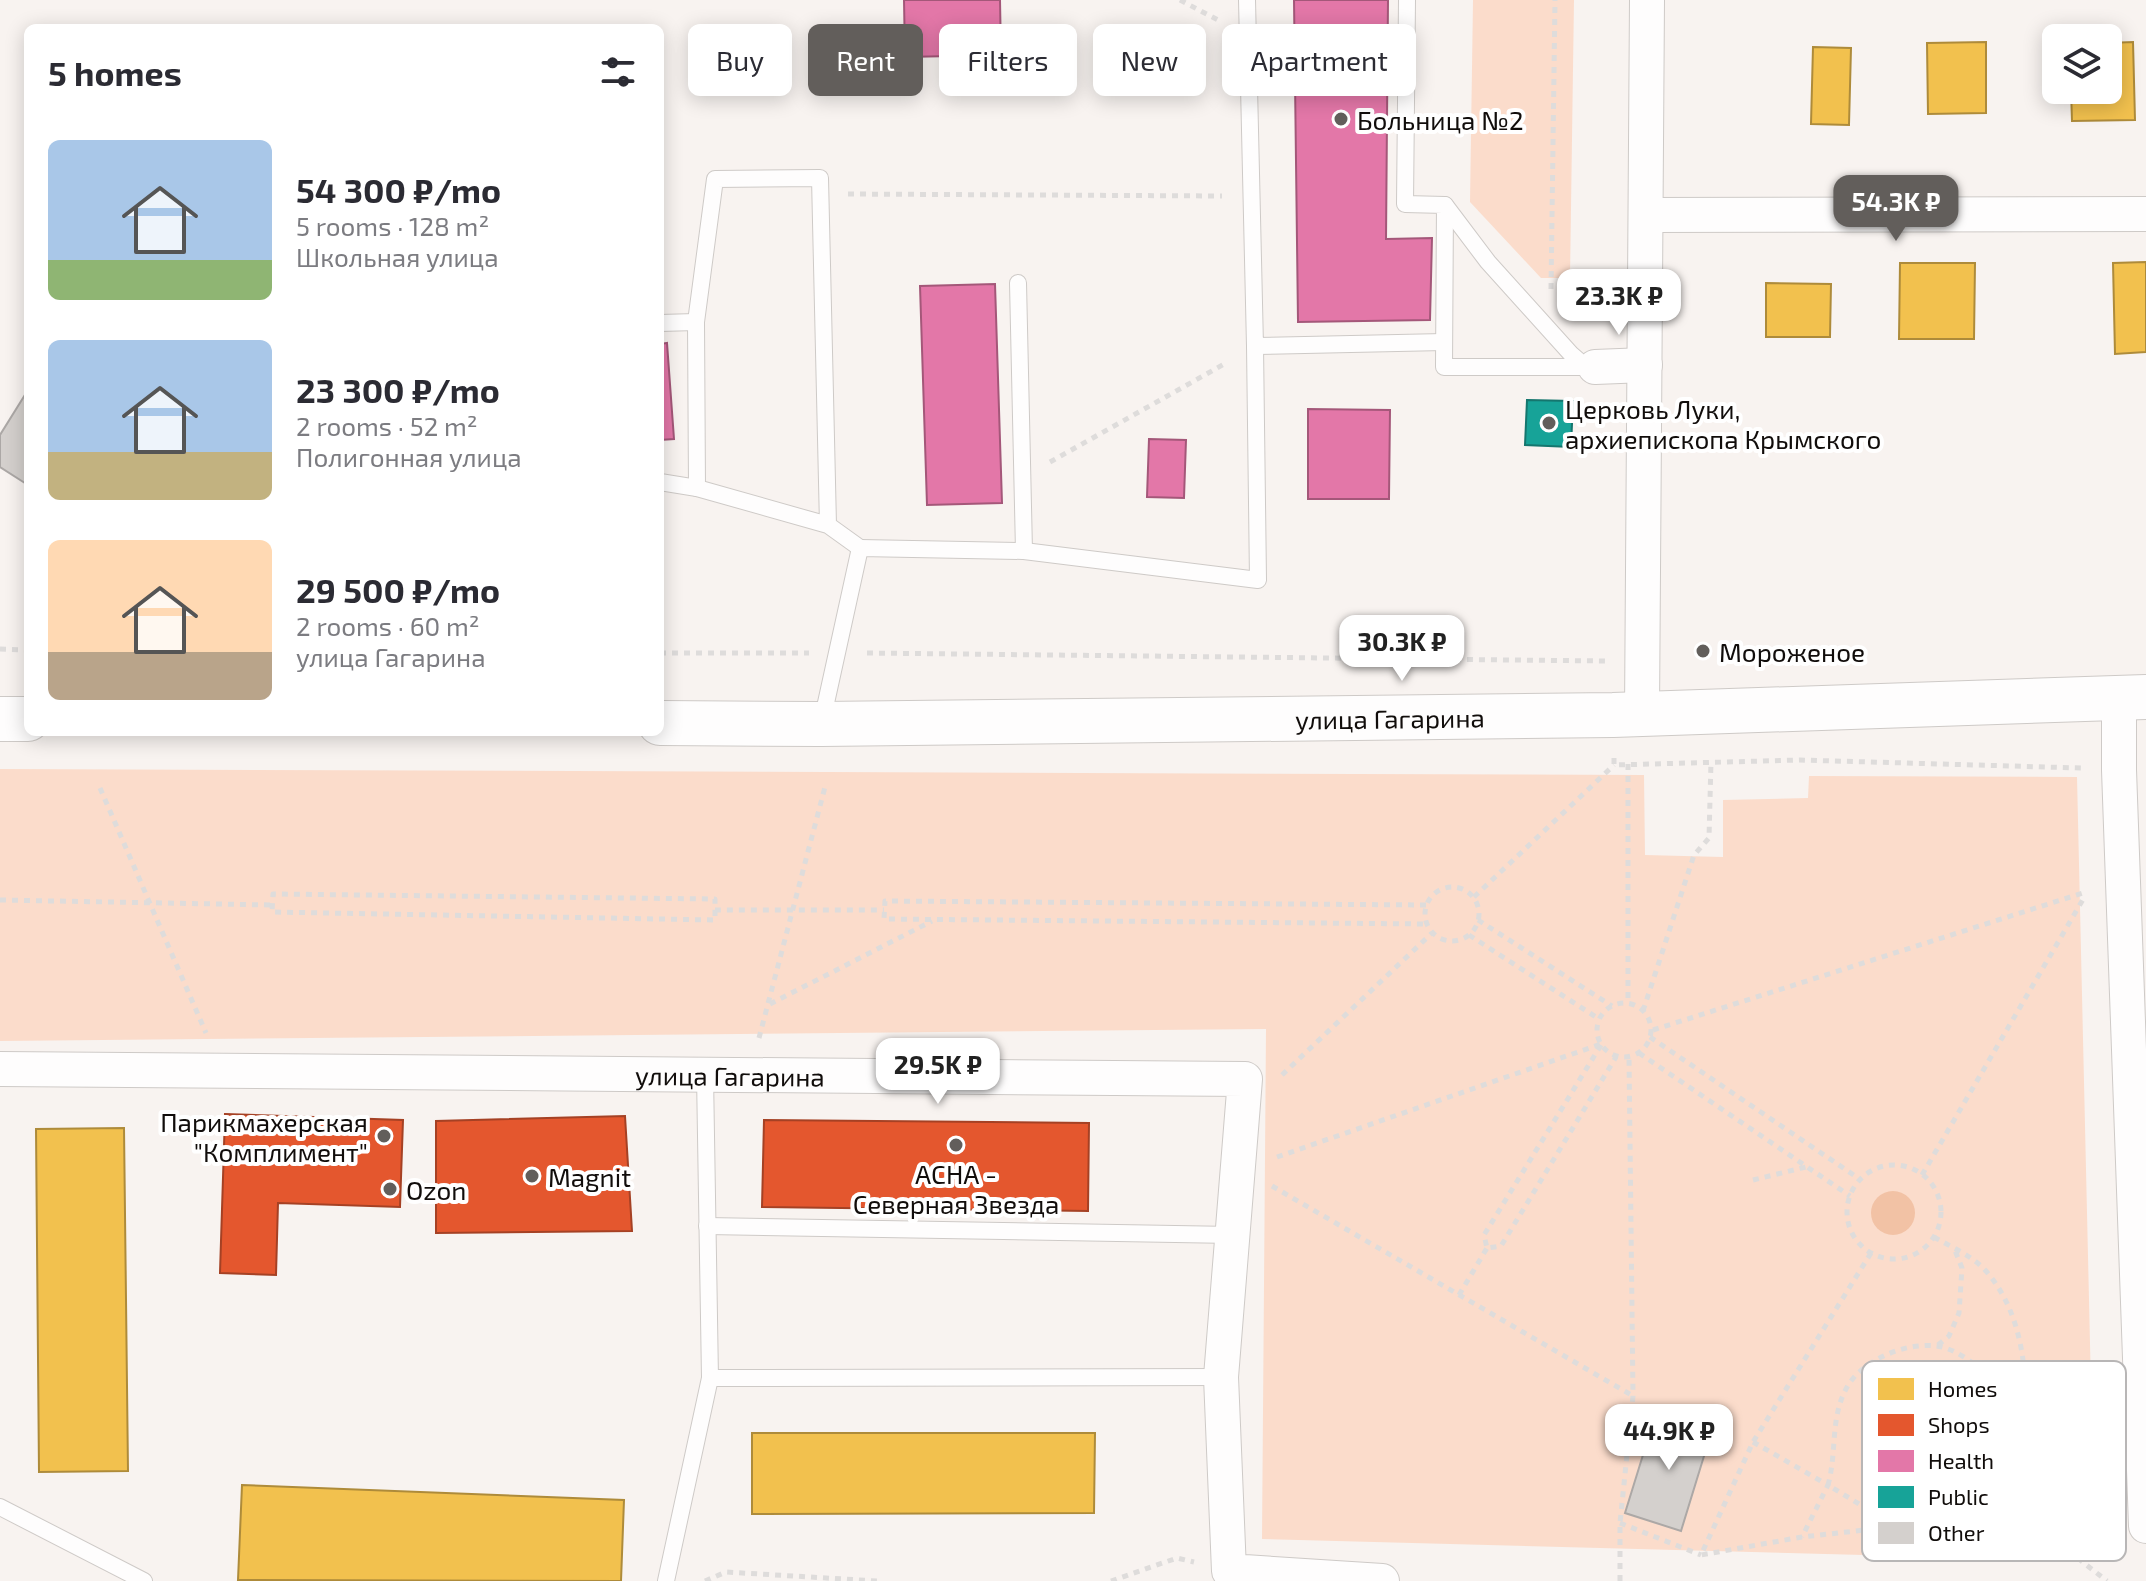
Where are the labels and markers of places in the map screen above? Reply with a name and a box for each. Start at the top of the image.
place label: Больница №2 [1357,104,1524,135]
marker: Больница №2 [1332,110,1350,128]
pin: 54.3K ₽ [1822,175,1970,243]
pin: 23.3K ₽ [1545,269,1693,337]
place label: Церковь Луки, архиепископа Крымского [1565,393,1881,454]
marker: Церковь Луки, архиепископа Крымского [1540,414,1558,432]
pin: 30.3K ₽ [1328,615,1476,683]
place label: Мороженое [1719,636,1865,667]
marker: Мороженое [1694,642,1712,660]
pin: 29.5K ₽ [864,1038,1012,1106]
place label: Парикмахерская "Комплимент" [160,1106,368,1167]
marker: Парикмахерская "Комплимент" [375,1127,393,1145]
marker: АСНА - Северная Звезда [947,1136,965,1154]
place label: АСНА - Северная Звезда [853,1158,1059,1219]
place label: Magnit [548,1161,631,1192]
marker: Magnit [523,1167,541,1185]
place label: Ozon [406,1174,466,1205]
marker: Ozon [381,1180,399,1198]
pin: 44.9K ₽ [1595,1404,1743,1472]

